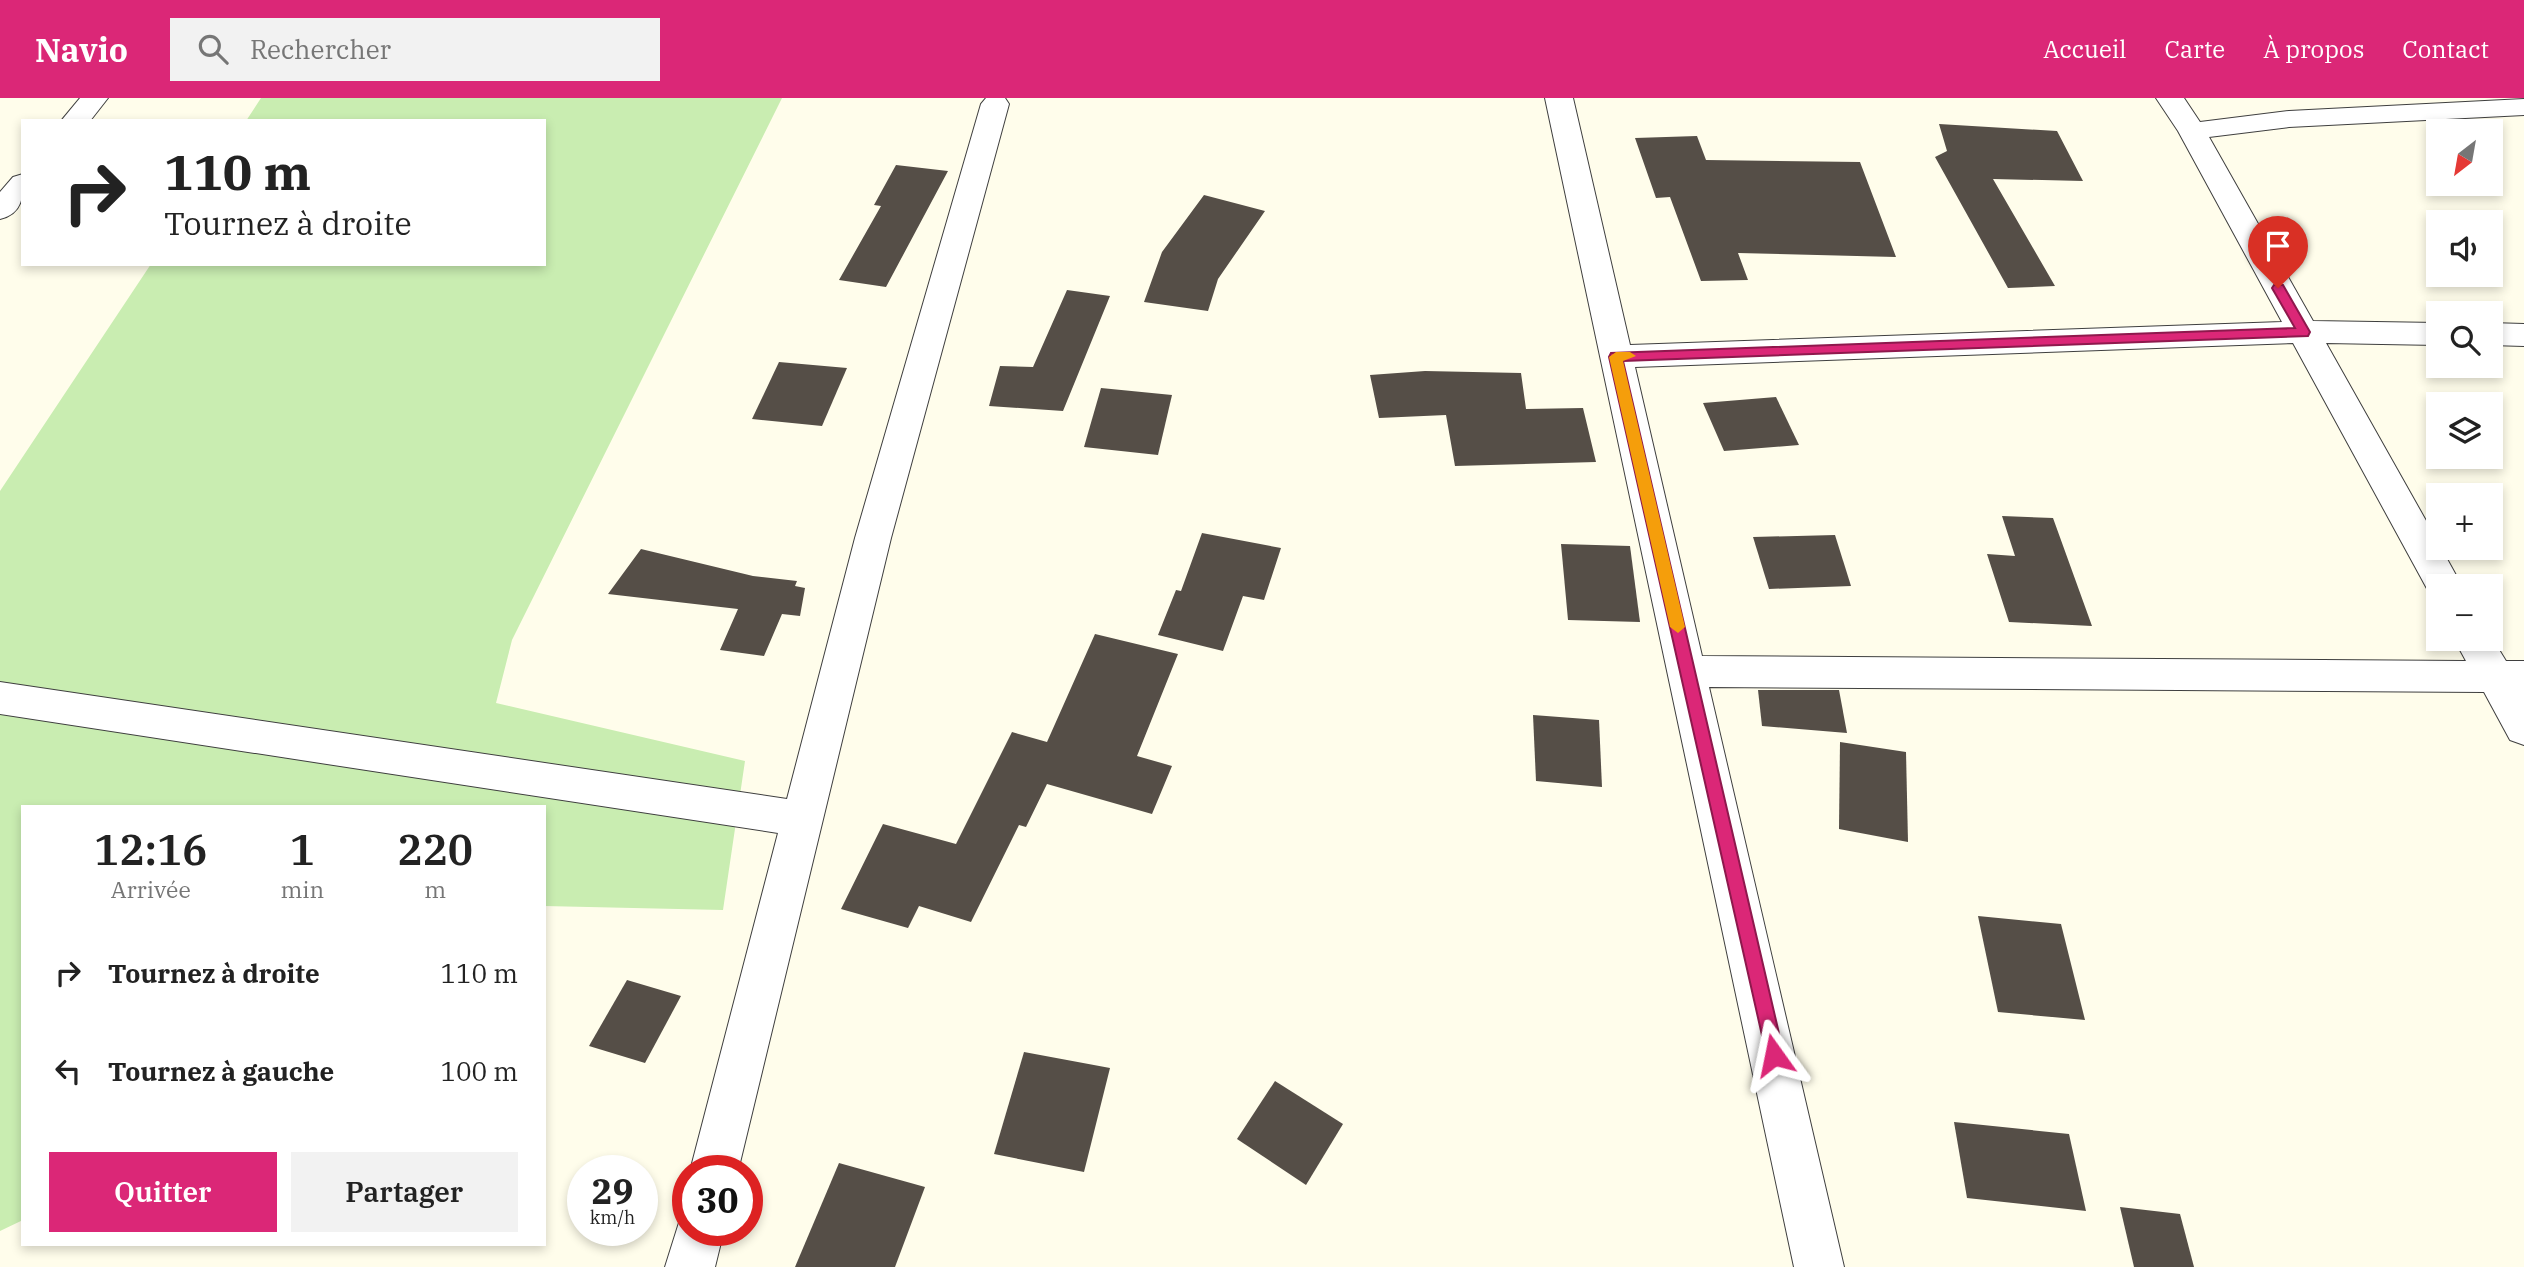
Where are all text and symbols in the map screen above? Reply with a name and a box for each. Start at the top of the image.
search box [170,18,660,81]
text: Navio [35,28,128,71]
icon: search [194,30,232,68]
text: Rechercher [250,32,391,66]
text: Accueil [2043,33,2127,65]
text: Carte [2165,33,2225,65]
text: À propos [2263,33,2364,65]
text: Contact [2402,33,2489,65]
north arrow [2426,119,2502,196]
map controls [2426,119,2503,651]
text: 110 m [164,140,311,203]
icon: right [49,147,140,238]
text: Tournez à droite [164,202,412,244]
button: sound [2426,210,2503,287]
pin [2248,216,2308,288]
icon: arrive [2259,227,2297,265]
button: search [2426,301,2503,378]
button: layers [2426,392,2503,469]
button: + [2426,483,2503,560]
button: − [2426,574,2503,651]
text: 12:16 [94,822,207,877]
text: 1 [290,822,315,877]
text: 220 [397,822,473,877]
text: Arrivée [111,874,191,904]
text: min [280,874,324,904]
text: m [424,874,446,904]
icon: right [49,954,87,992]
text: Tournez à droite [108,956,320,990]
text: 110 m [440,956,518,990]
position arrow [1737,1018,1811,1092]
icon: left [49,1052,87,1090]
text: Tournez à gauche [108,1054,334,1088]
text: 100 m [440,1054,518,1088]
button: Quitter [49,1152,277,1232]
button: Partager [291,1152,518,1232]
speed limit sign: 30 [672,1155,763,1246]
text: 29 [591,1168,634,1214]
text: km/h [590,1206,635,1229]

